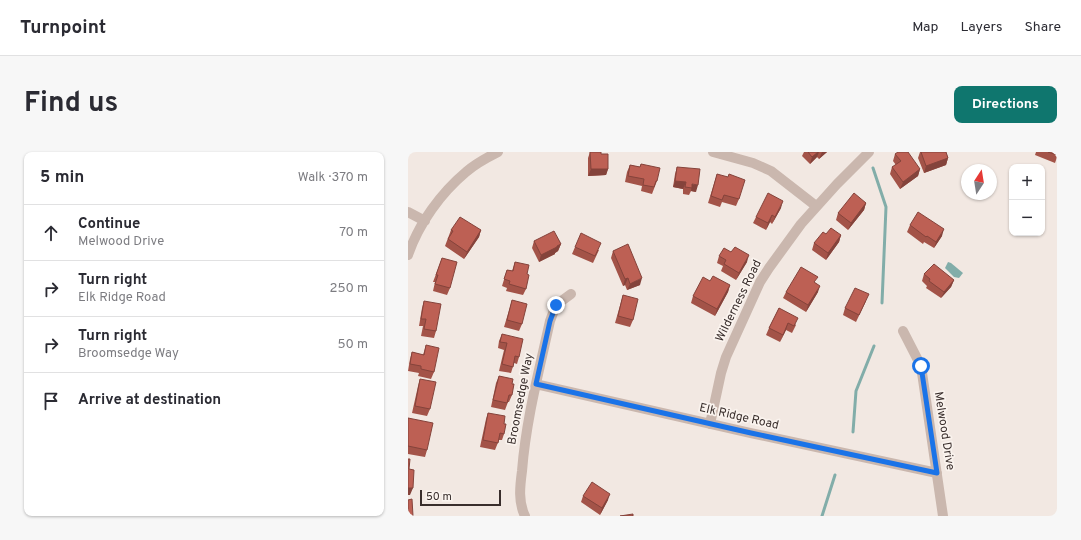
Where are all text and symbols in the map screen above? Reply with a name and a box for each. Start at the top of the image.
text: Turnpoint [20,16,106,40]
text: Map [912,19,938,36]
text: Layers [960,19,1002,36]
text: Share [1024,19,1061,36]
text: Find us [24,86,118,122]
button: Directions [954,86,1057,123]
north arrow [961,164,997,200]
map controls [1009,164,1045,236]
button: + [1009,164,1045,200]
text: 5 min [40,167,84,189]
text: Walk · 370 m [298,170,368,186]
button: − [1009,200,1045,236]
text: Continue [78,215,140,234]
icon: ahead [40,222,62,244]
text: 70 m [339,225,368,241]
text: Melwood Drive [78,234,164,250]
street label: Wilderness Road [712,257,766,345]
text: Turn right [78,271,147,290]
icon: right [40,278,62,300]
text: 250 m [330,281,368,297]
text: Elk Ridge Road [78,290,166,306]
route end [547,296,565,314]
text: Turn right [78,327,147,346]
icon: right [40,334,62,356]
text: 50 m [338,337,368,353]
text: Broomsedge Way [78,346,179,362]
street label: Broomsedge Way [504,352,538,446]
route start [912,357,930,375]
icon: arrive [40,390,62,412]
street label: Melwood Drive [930,390,958,472]
text: Arrive at destination [78,391,221,410]
street label: Elk Ridge Road [698,400,780,434]
scale bar [420,488,501,507]
text: 50 m [426,490,452,504]

